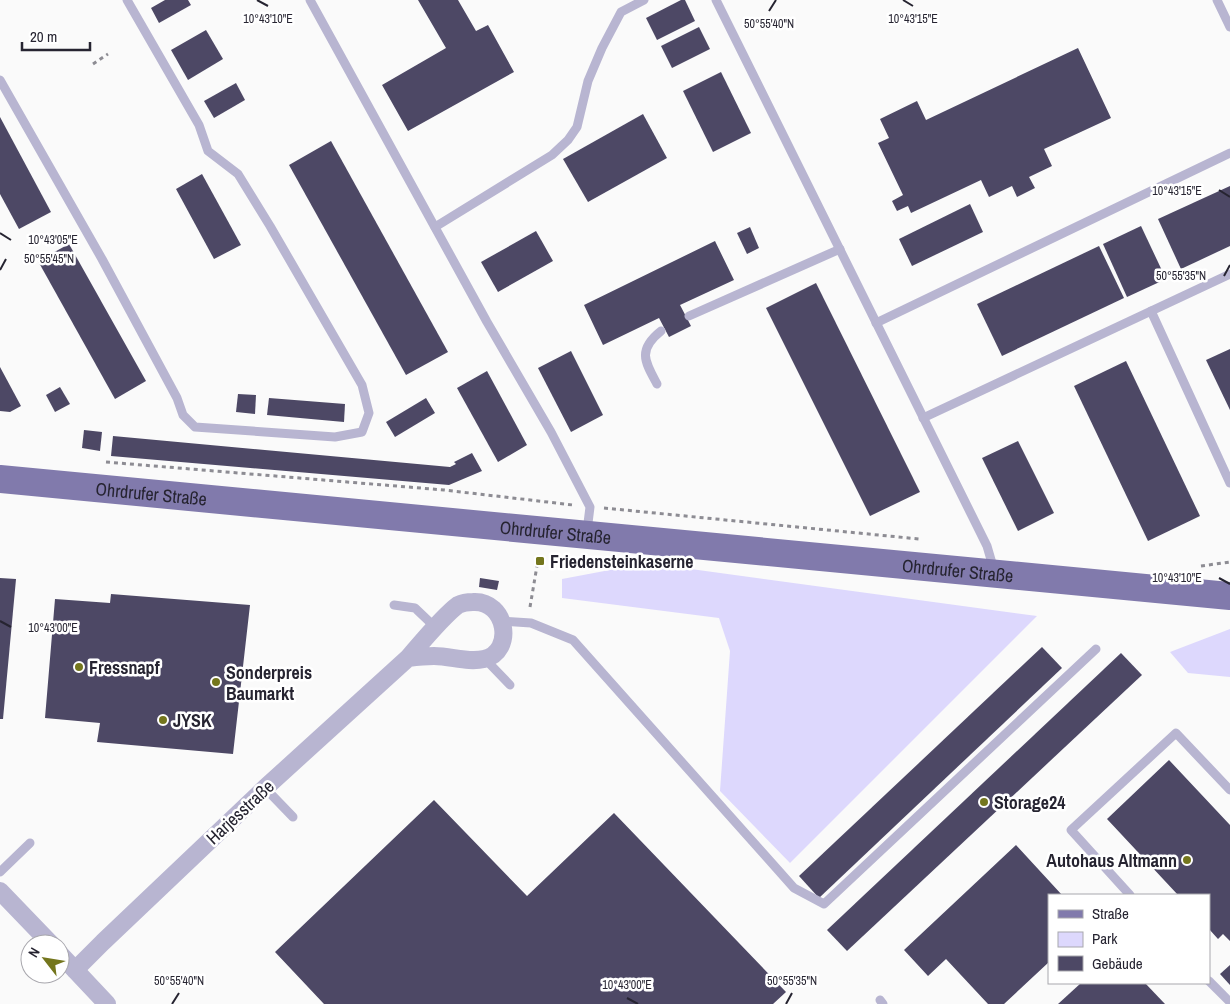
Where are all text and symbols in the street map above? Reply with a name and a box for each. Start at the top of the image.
text: 10°43'10"E [243,11,293,27]
text: 10°43'15"E [888,11,938,27]
text: 50°55'40"N [744,16,794,32]
scale bar [22,20,90,52]
text: 20 m [30,26,57,47]
text: 10°43'15"E [1152,183,1202,199]
text: 10°43'05"E [28,232,78,248]
text: 50°55'45"N [24,251,74,267]
text: 50°55'35"N [1156,268,1206,284]
street label: Ohrdrufer Straße [95,476,208,511]
street label: Ohrdrufer Straße [499,514,612,550]
place label: Friedensteinkaserne [550,549,694,574]
street label: Ohrdrufer Straße [901,552,1014,588]
marker: Friedensteinkaserne [534,555,546,567]
text: 10°43'10"E [1152,570,1202,586]
text: 10°43'00"E [28,620,78,636]
place label: Fressnapf [89,655,160,680]
place label: Sonderpreis Baumarkt [226,660,312,706]
marker: Fressnapf [73,661,85,673]
marker: Sonderpreis Baumarkt [210,676,222,688]
place label: JYSK [173,708,212,733]
marker: JYSK [157,714,169,726]
street label: Harjesstraße [201,774,279,850]
place label: Storage24 [994,790,1066,815]
marker: Storage24 [978,796,990,808]
place label: Autohaus Altmann [1046,848,1177,873]
marker: Autohaus Altmann [1181,854,1193,866]
legend [1048,894,1210,984]
text: Straße [1092,903,1129,924]
text: Park [1092,928,1118,949]
north arrow [20,934,70,984]
text: N [24,944,44,960]
text: Gebäude [1092,953,1143,974]
text: 50°55'40"N [154,973,204,989]
text: 50°55'35"N [767,973,817,989]
text: 10°43'00"E [602,977,652,993]

